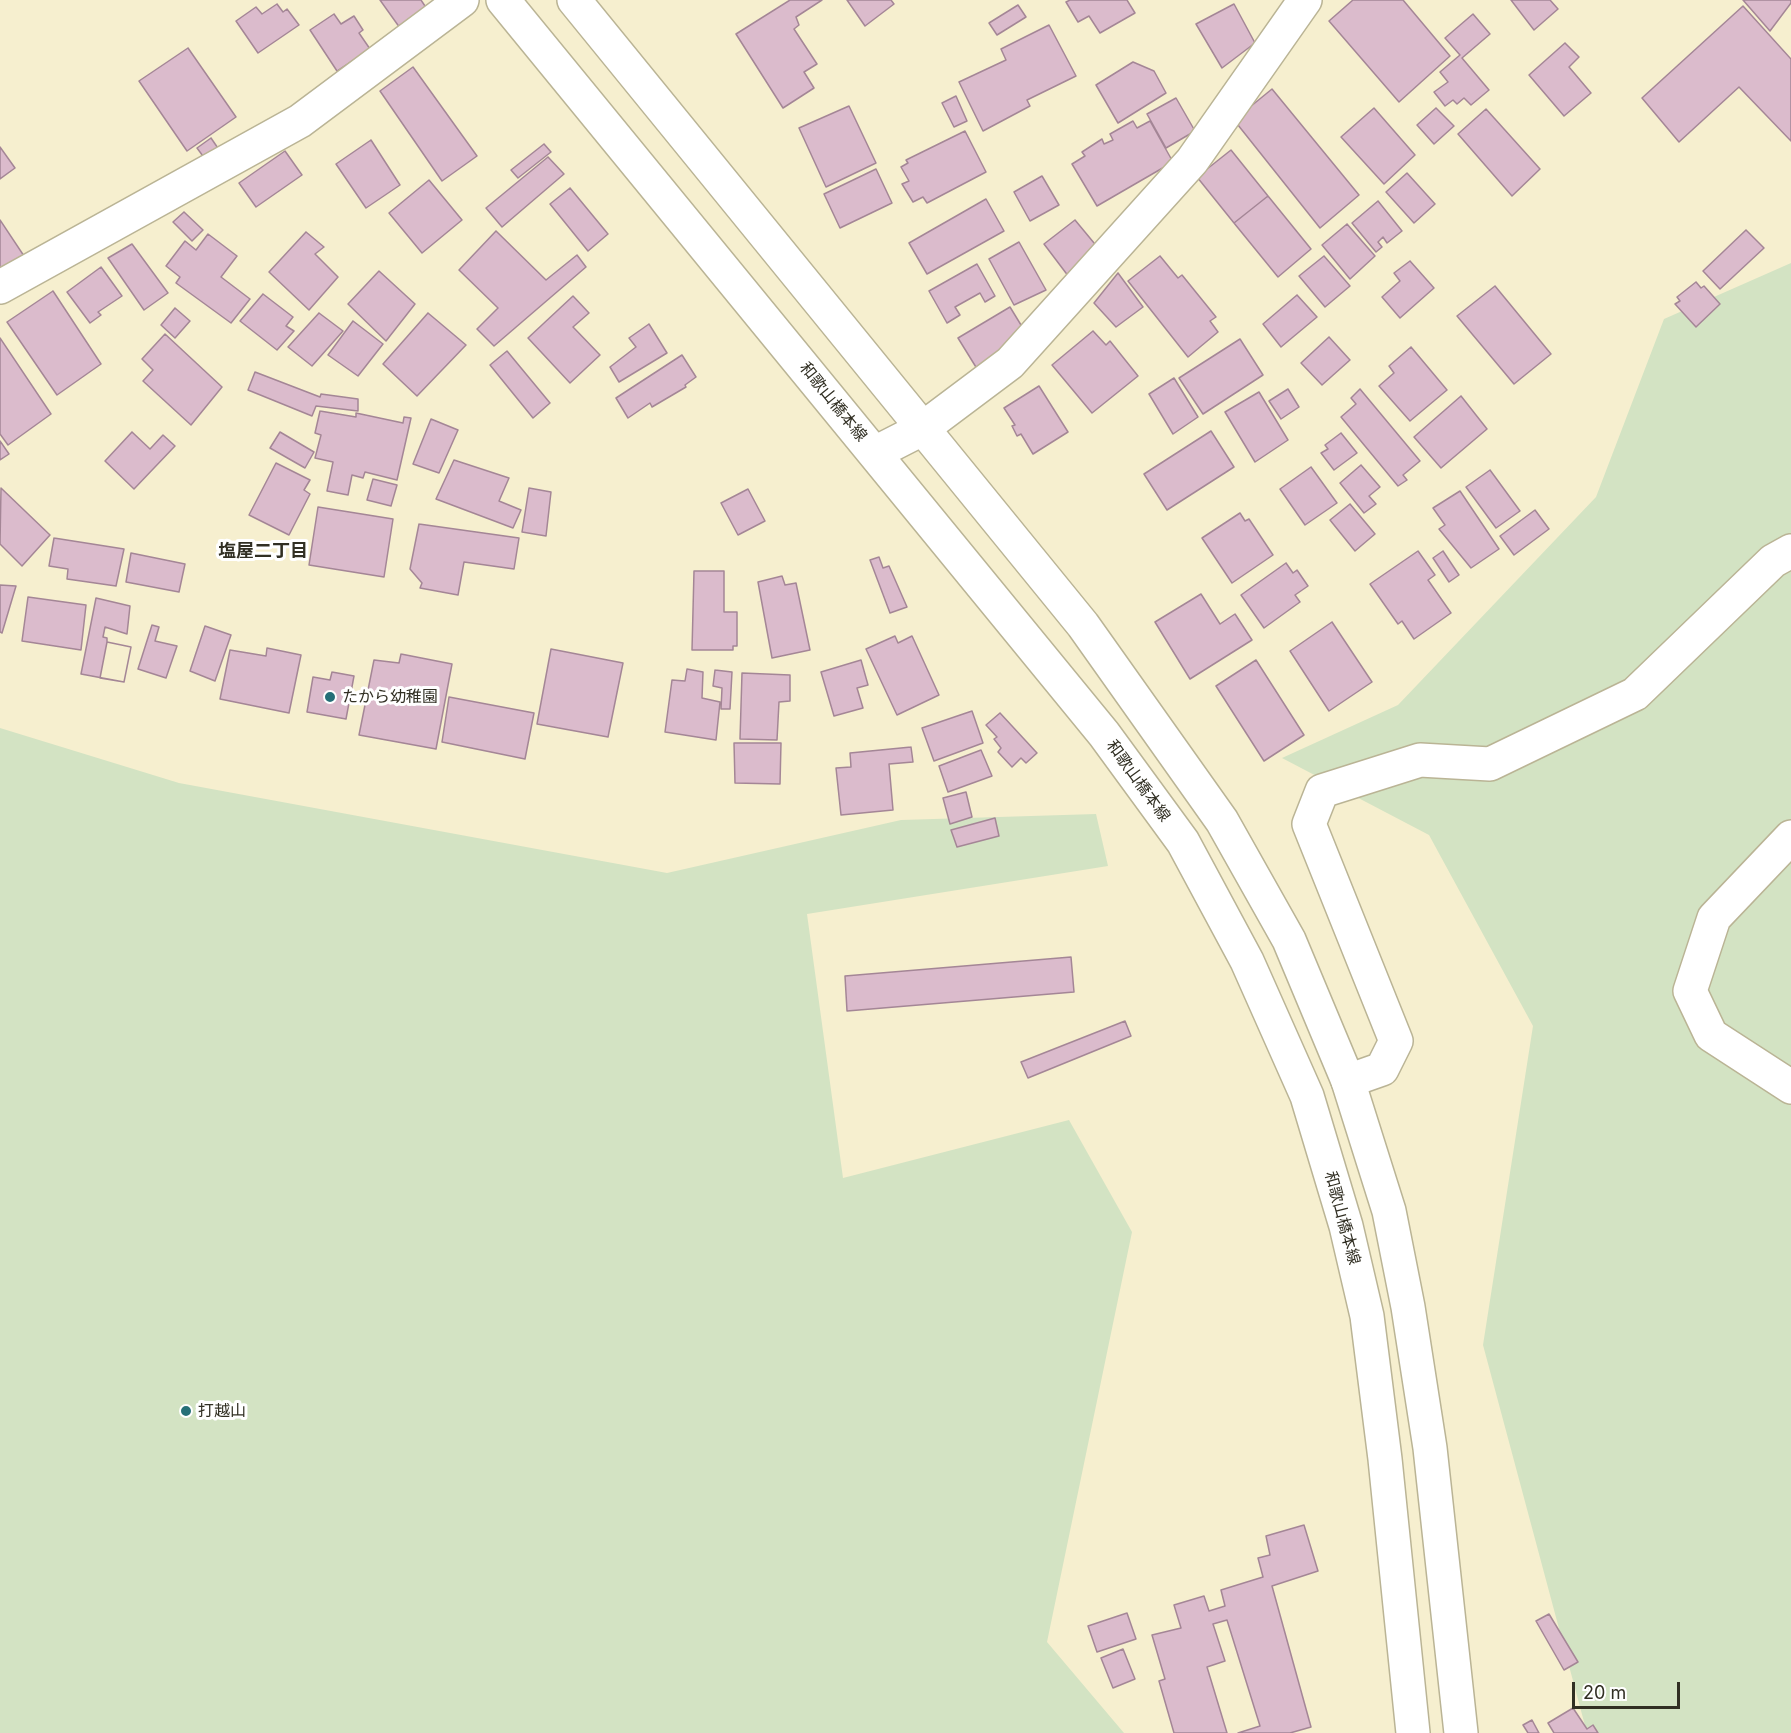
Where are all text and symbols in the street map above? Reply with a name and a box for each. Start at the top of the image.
street label: 和歌山橋本線 [795,359,871,445]
district label: 塩屋二丁目 [218,541,308,563]
place label: たから幼稚園 [342,687,438,707]
marker: たから幼稚園 [323,690,337,704]
street label: 和歌山橋本線 [1102,737,1174,825]
street label: 和歌山橋本線 [1320,1169,1364,1267]
place label: 打越山 [198,1401,246,1421]
marker: 打越山 [179,1404,193,1418]
scale bar [1575,1670,1683,1708]
text: 20 m [1583,1682,1626,1703]

